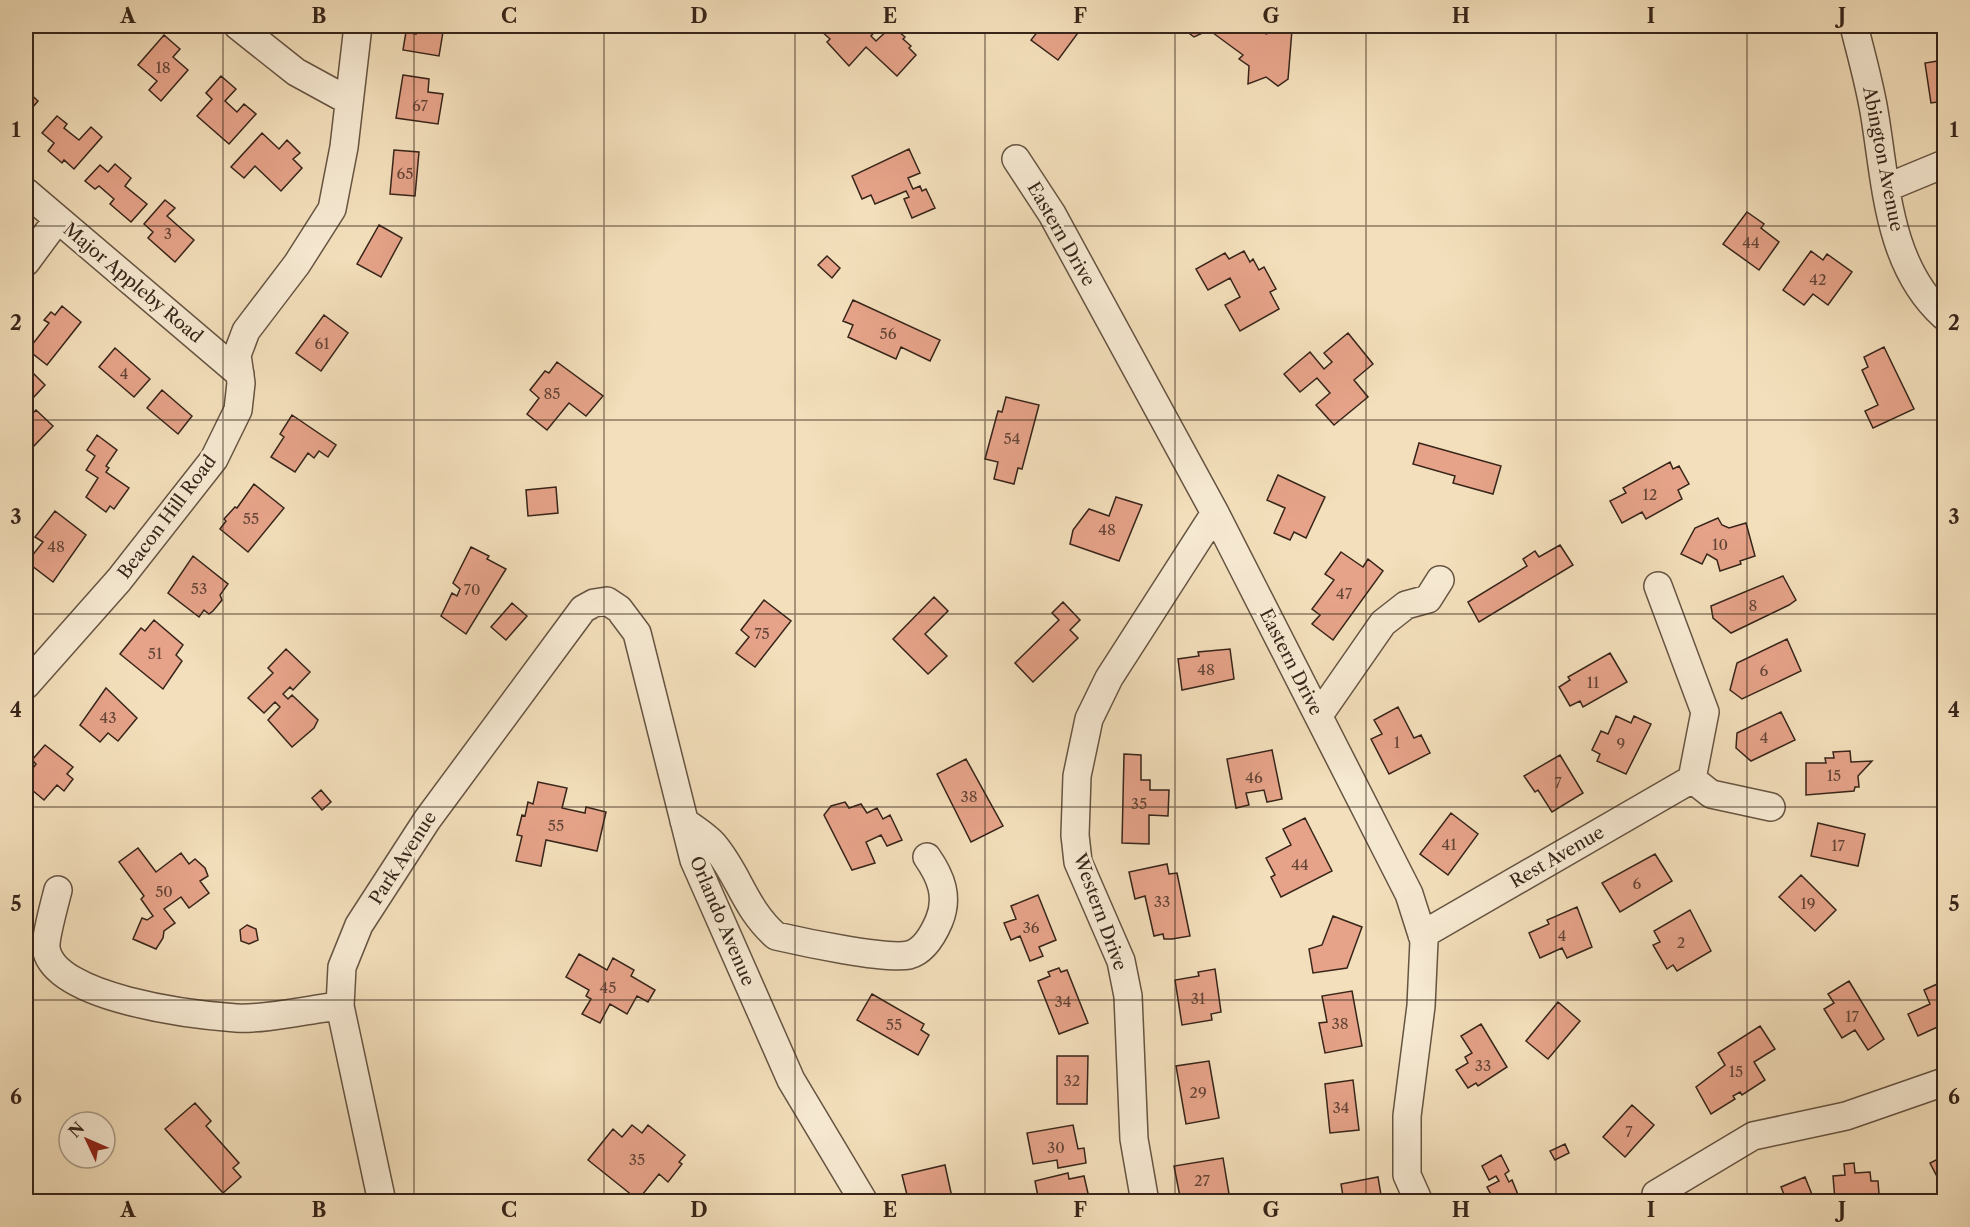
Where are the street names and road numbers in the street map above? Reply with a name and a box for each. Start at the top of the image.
street label: Abington Avenue [1858,84,1908,233]
street label: Eastern Drive [1022,178,1100,290]
street label: Major Appleby Road [59,218,207,348]
street label: Beacon Hill Road [113,451,221,583]
street label: Eastern Drive [1255,605,1327,719]
street label: Park Avenue [365,807,441,909]
street label: Rest Avenue [1506,821,1608,893]
street label: Western Drive [1068,850,1131,973]
street label: Orlando Avenue [685,853,759,989]

